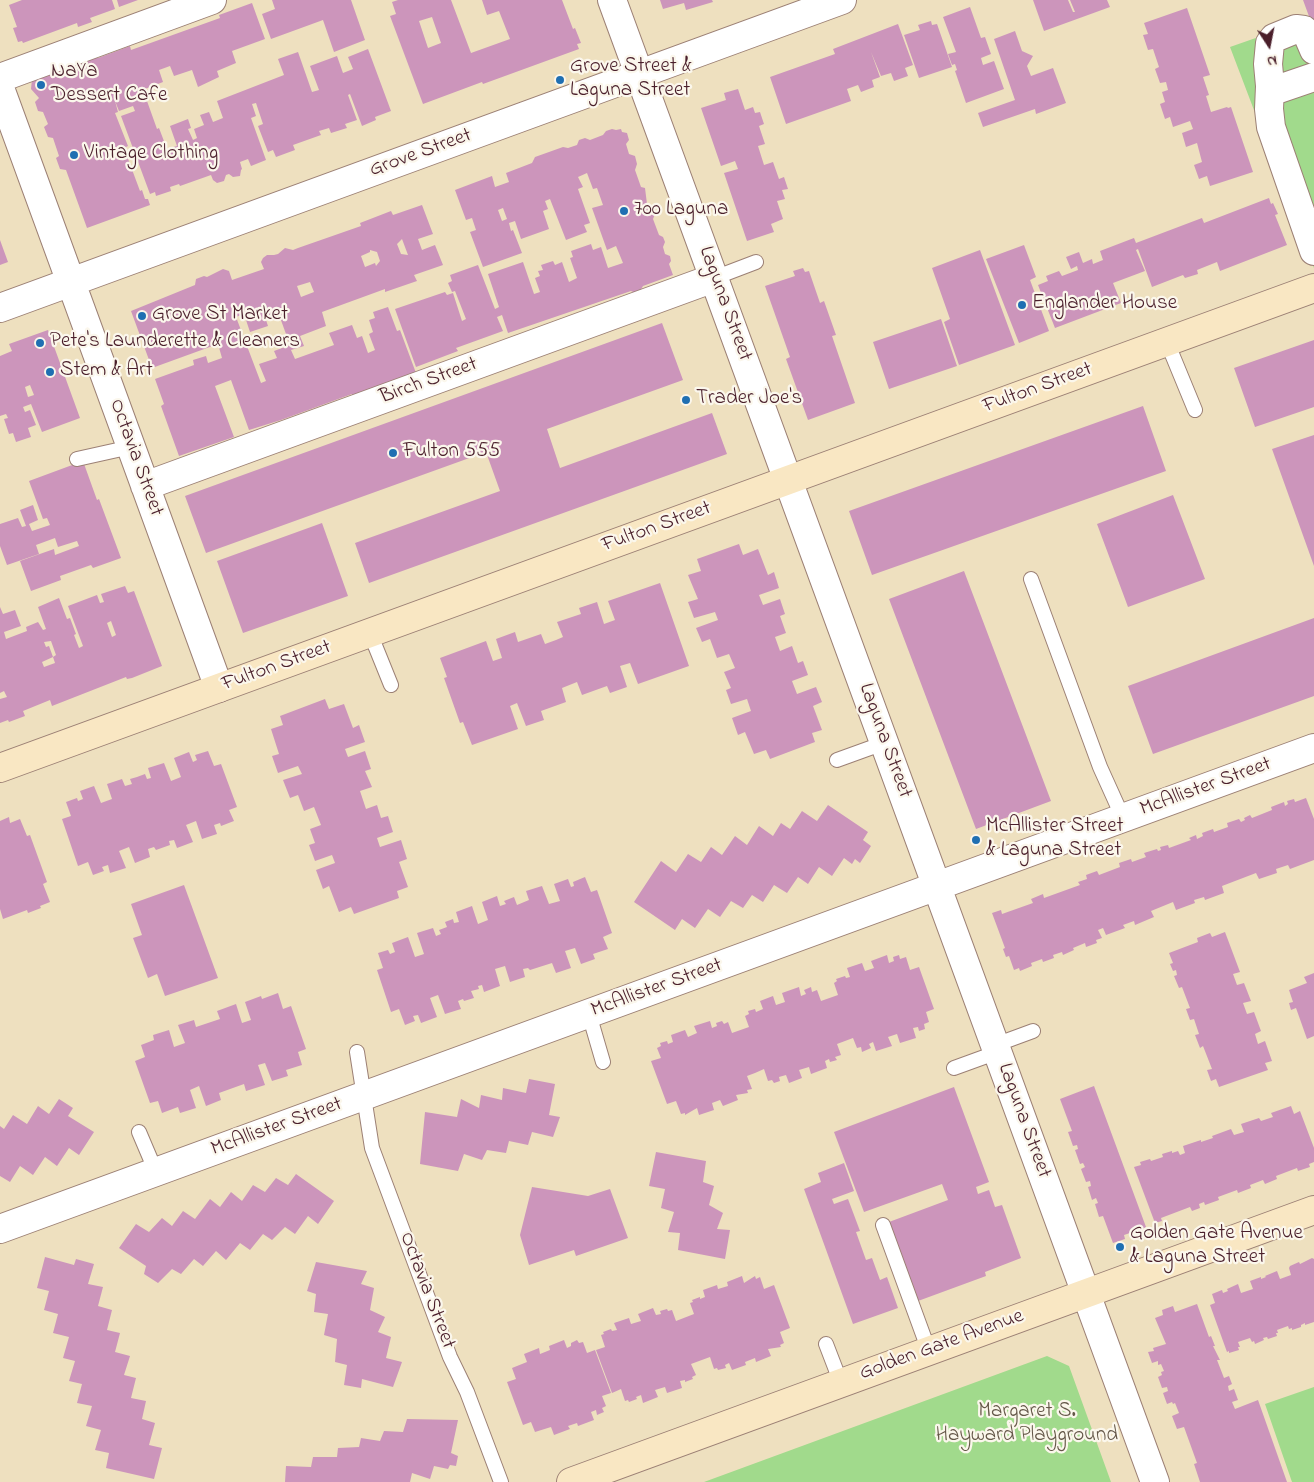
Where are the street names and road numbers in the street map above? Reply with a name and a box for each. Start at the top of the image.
street label: Grove Street [366,124,476,184]
street label: Laguna Street [692,243,756,365]
street label: Birch Street [377,353,481,411]
street label: Fulton Street [980,358,1096,420]
street label: Octavia Street [102,396,168,520]
street label: Fulton Street [599,497,715,559]
street label: Fulton Street [219,636,335,698]
street label: Laguna Street [852,680,916,802]
street label: McAllister Street [1137,753,1275,823]
street label: McAllister Street [588,954,726,1024]
street label: Laguna Street [991,1060,1055,1182]
street label: McAllister Street [208,1093,346,1163]
street label: Octavia Street [392,1229,460,1353]
street label: Golden Gate Avenue [856,1305,1028,1387]

